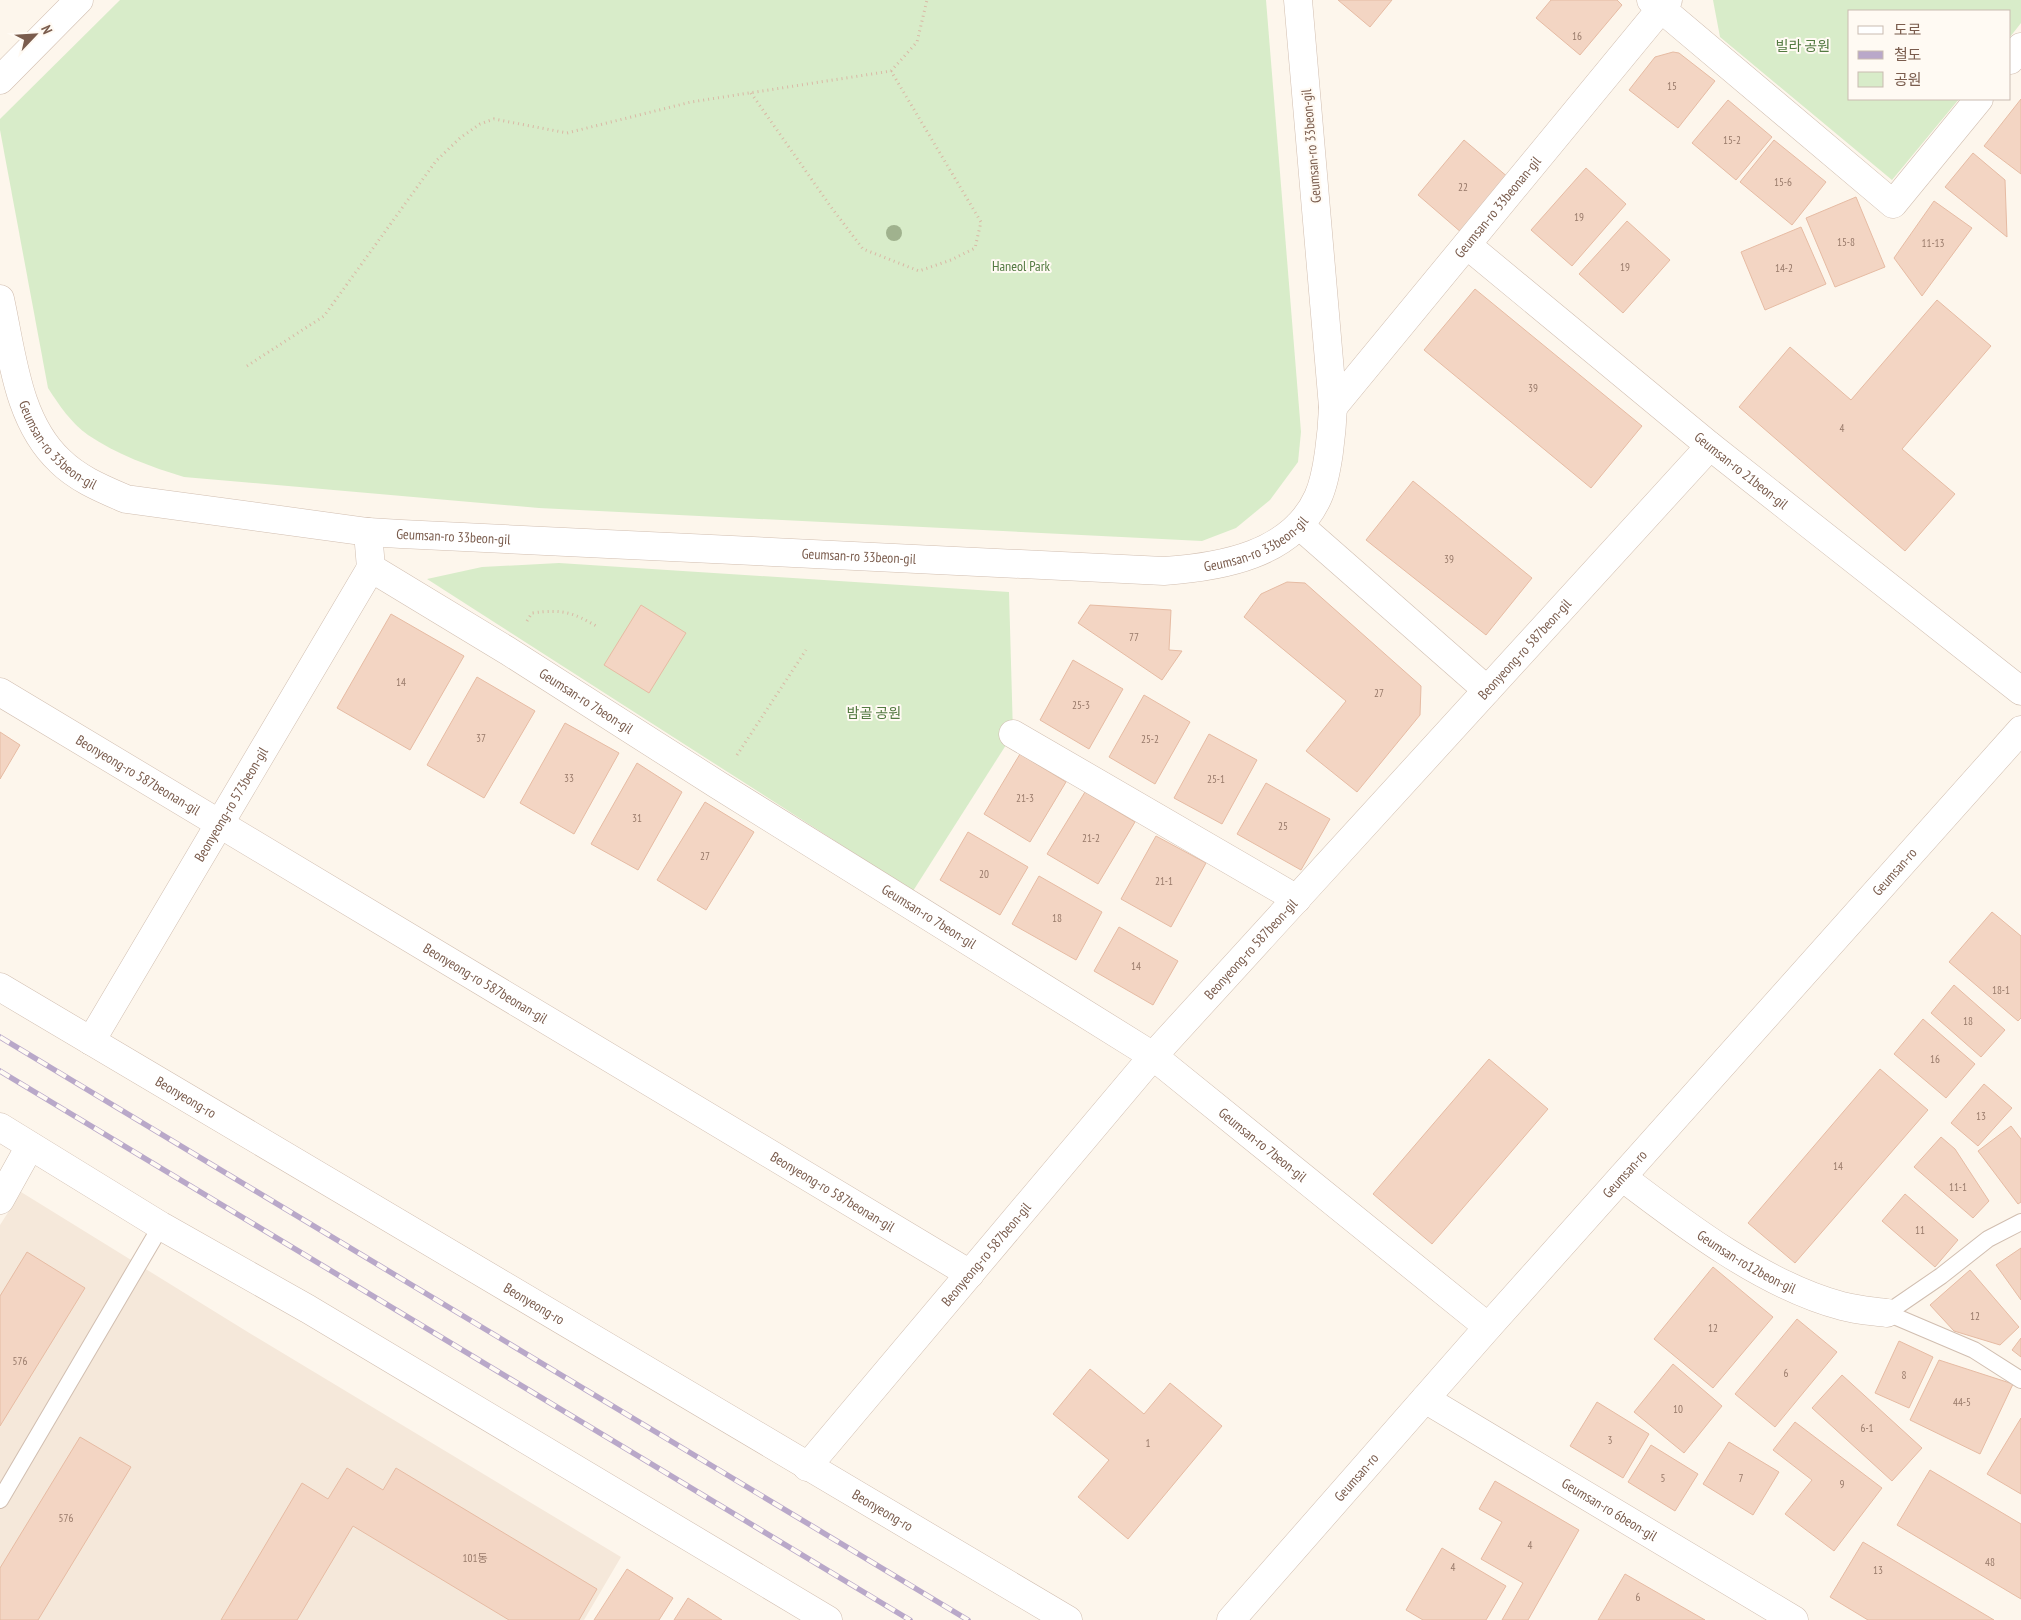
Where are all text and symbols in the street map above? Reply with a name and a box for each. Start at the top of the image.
north arrow [10,10,60,60]
legend [1848,10,2011,100]
text: 도로 [1894,20,1922,39]
text: N [37,22,57,37]
house number: 16 [1572,29,1582,43]
park label: 빌라 공원 [1776,37,1830,55]
text: 철도 [1894,45,1922,64]
text: 공원 [1894,70,1922,89]
house number: 15 [1667,79,1677,93]
street label: Geumsan-ro 33beon-gil [1297,88,1325,204]
house number: 15-2 [1723,133,1741,147]
street label: Geumsan-ro 33beonan-gil [1451,152,1545,261]
house number: 15-6 [1774,175,1792,189]
house number: 22 [1458,180,1468,194]
house number: 19 [1574,210,1584,224]
house number: 15-8 [1837,235,1855,249]
house number: 11-13 [1921,236,1945,250]
park label: Haneol Park [992,257,1051,275]
house number: 19 [1620,260,1630,274]
house number: 14-2 [1775,261,1793,275]
house number: 39 [1528,381,1538,395]
street label: Geumsan-ro 33beon-gil [15,398,101,494]
house number: 4 [1840,421,1845,435]
street label: Geumsan-ro 21beon-gil [1691,428,1792,513]
street label: Geumsan-ro 33beon-gil [1203,512,1312,576]
street label: Geumsan-ro 33beon-gil [396,525,512,548]
street label: Geumsan-ro 33beon-gil [801,544,917,568]
house number: 39 [1444,552,1454,566]
street label: Beonyeong-ro 587beon-gil [1474,595,1575,703]
house number: 77 [1129,630,1139,644]
street label: Geumsan-ro 7beon-gil [536,664,637,738]
house number: 14 [396,675,406,689]
house number: 27 [1374,686,1384,700]
house number: 25-3 [1072,698,1090,712]
park label: 밤골 공원 [847,704,901,722]
street label: Beonyeong-ro 587beonan-gil [73,731,204,819]
house number: 37 [476,731,486,745]
house number: 25-2 [1141,732,1159,746]
street label: Beonyeong-ro 573beon-gil [190,743,272,865]
house number: 33 [564,771,574,785]
house number: 25-1 [1207,772,1225,786]
house number: 21-3 [1016,791,1034,805]
house number: 31 [632,811,642,825]
house number: 25 [1278,819,1288,833]
house number: 21-2 [1082,831,1100,845]
street label: Geumsan-ro [1868,844,1921,900]
house number: 27 [700,849,710,863]
house number: 20 [979,867,989,881]
house number: 21-1 [1155,874,1173,888]
street label: Geumsan-ro 7beon-gil [878,880,980,953]
street label: Beonyeong-ro 587beon-gil [1200,894,1302,1003]
house number: 18 [1052,911,1062,925]
street label: Beonyeong-ro 587beonan-gil [420,939,551,1028]
house number: 14 [1131,959,1141,973]
house number: 18-1 [1992,983,2010,997]
house number: 18 [1963,1014,1973,1028]
house number: 16 [1930,1052,1940,1066]
street label: Beonyeong-ro [152,1072,220,1122]
street label: Geumsan-ro 7beon-gil [1215,1104,1311,1186]
house number: 13 [1976,1109,1986,1123]
street label: Geumsan-ro [1599,1146,1651,1202]
street label: Beonyeong-ro 587beonan-gil [767,1147,899,1236]
house number: 14 [1833,1159,1843,1173]
house number: 11-1 [1949,1180,1967,1194]
street label: Beonyeong-ro 587beon-gil [937,1198,1035,1310]
house number: 11 [1915,1223,1925,1237]
street label: Geumsan-ro12beon-gil [1694,1226,1799,1298]
street label: Beonyeong-ro [501,1279,568,1329]
house number: 12 [1970,1309,1980,1323]
house number: 12 [1708,1321,1718,1335]
house number: 576 [13,1354,27,1368]
house number: 6 [1784,1366,1789,1380]
house number: 8 [1902,1368,1907,1382]
house number: 44-5 [1953,1395,1971,1409]
house number: 10 [1673,1402,1683,1416]
house number: 6-1 [1860,1421,1874,1435]
house number: 3 [1608,1433,1613,1447]
house number: 1 [1146,1436,1151,1450]
street label: Geumsan-ro [1330,1449,1382,1505]
house number: 5 [1661,1471,1666,1485]
house number: 7 [1739,1471,1744,1485]
street label: Geumsan-ro 6beon-gil [1558,1474,1661,1545]
house number: 9 [1840,1477,1845,1491]
street label: Beonyeong-ro [849,1485,916,1535]
house number: 576 [59,1511,73,1525]
house number: 4 [1528,1538,1533,1552]
house number: 101동 [463,1551,487,1565]
house number: 48 [1985,1555,1995,1569]
house number: 4 [1451,1560,1456,1574]
house number: 13 [1873,1563,1883,1577]
house number: 6 [1636,1590,1641,1604]

